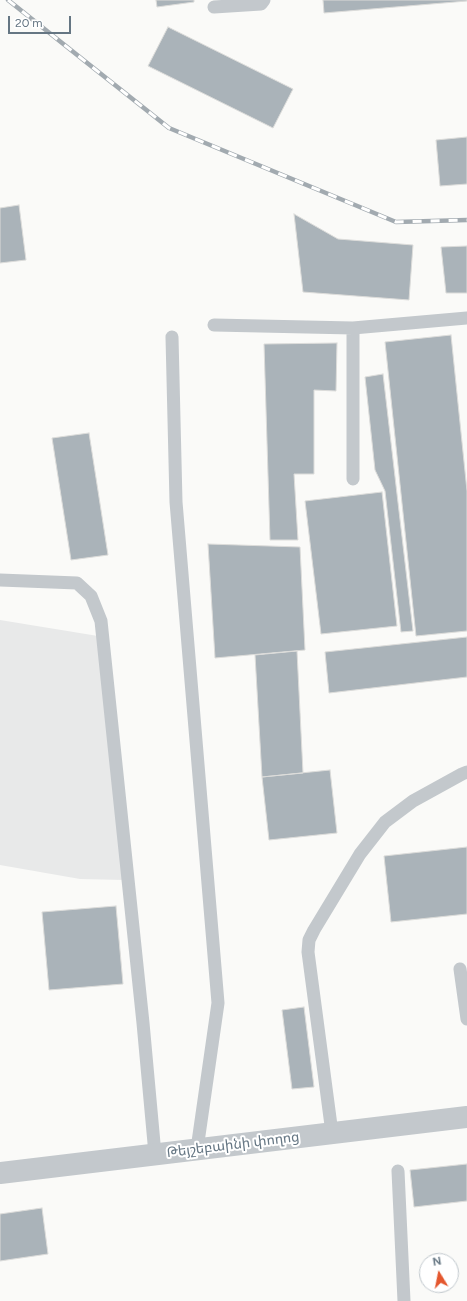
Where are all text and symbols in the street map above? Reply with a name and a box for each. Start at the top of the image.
scale bar [10,8,73,34]
text: 20 m [15,16,43,30]
street label: Թեյշեբաինի փողոց [166,1129,300,1161]
north arrow [419,1253,459,1293]
text: N [432,1255,442,1269]

